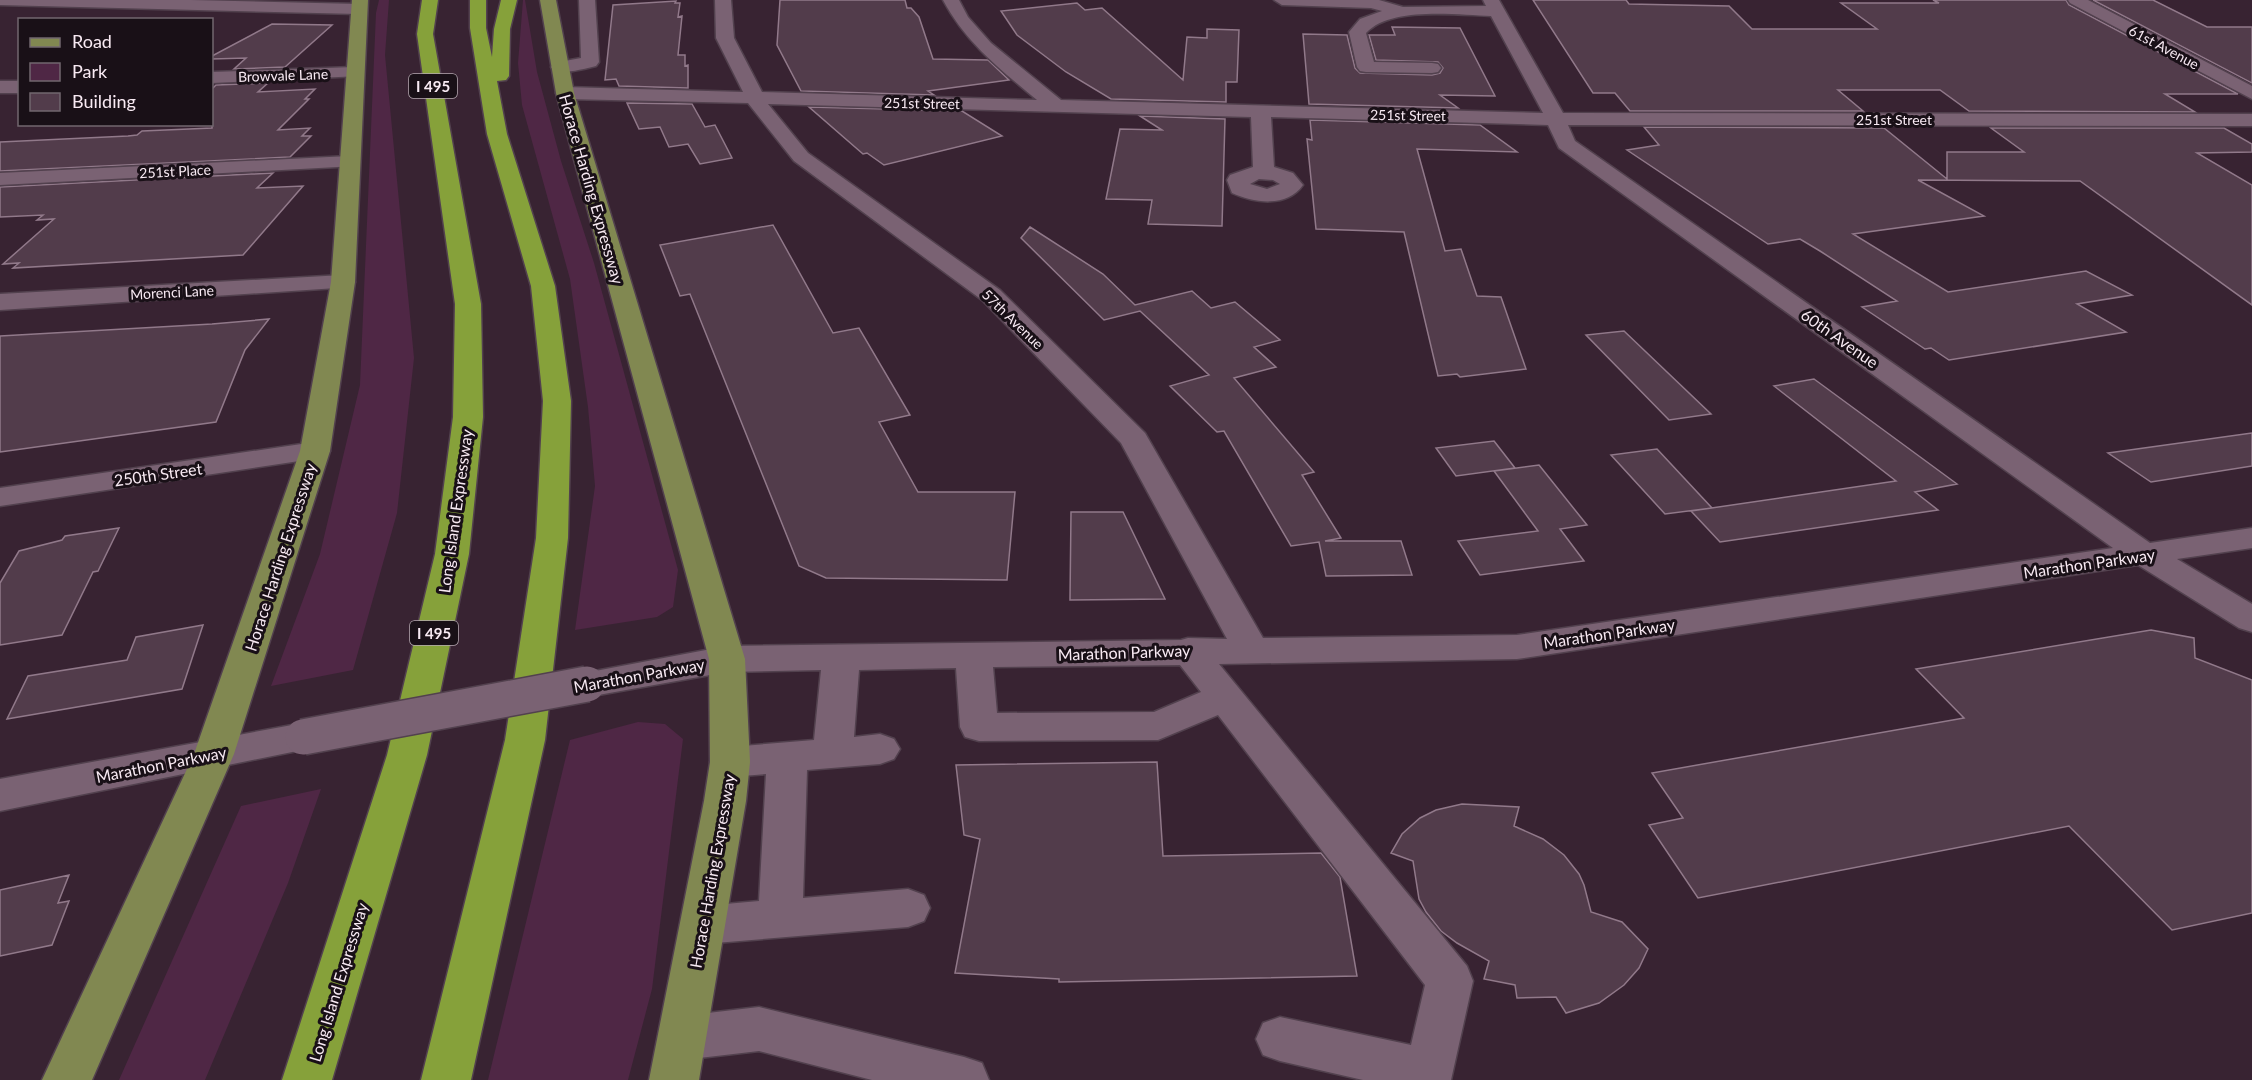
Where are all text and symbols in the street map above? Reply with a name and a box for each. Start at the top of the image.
legend [18,18,213,126]
street label: 61st Avenue [2126,21,2202,73]
text: Road [72,30,112,52]
text: Park [72,60,108,82]
street label: Browvale Lane [238,65,328,85]
road number: I 495 [409,74,457,98]
text: Building [72,90,136,112]
street label: Horace Harding Expressway [556,92,628,287]
street label: 251st Street [884,94,960,112]
street label: 251st Street [1370,106,1446,124]
street label: 251st Street [1856,111,1932,128]
street label: 251st Place [139,161,211,181]
street label: Morenci Lane [130,281,214,303]
street label: 57th Avenue [979,286,1047,352]
street label: 60th Avenue [1798,304,1882,372]
street label: Long Island Expressway [434,427,476,594]
street label: 250th Street [113,458,204,490]
street label: Horace Harding Expressway [241,460,320,654]
street label: Marathon Parkway [2022,544,2157,582]
street label: Marathon Parkway [1542,614,1677,652]
road number: I 495 [410,621,458,645]
street label: Marathon Parkway [1057,640,1191,664]
street label: Marathon Parkway [572,654,707,696]
street label: Marathon Parkway [94,742,229,786]
street label: Horace Harding Expressway [686,772,739,970]
street label: Long Island Expressway [305,899,371,1064]

